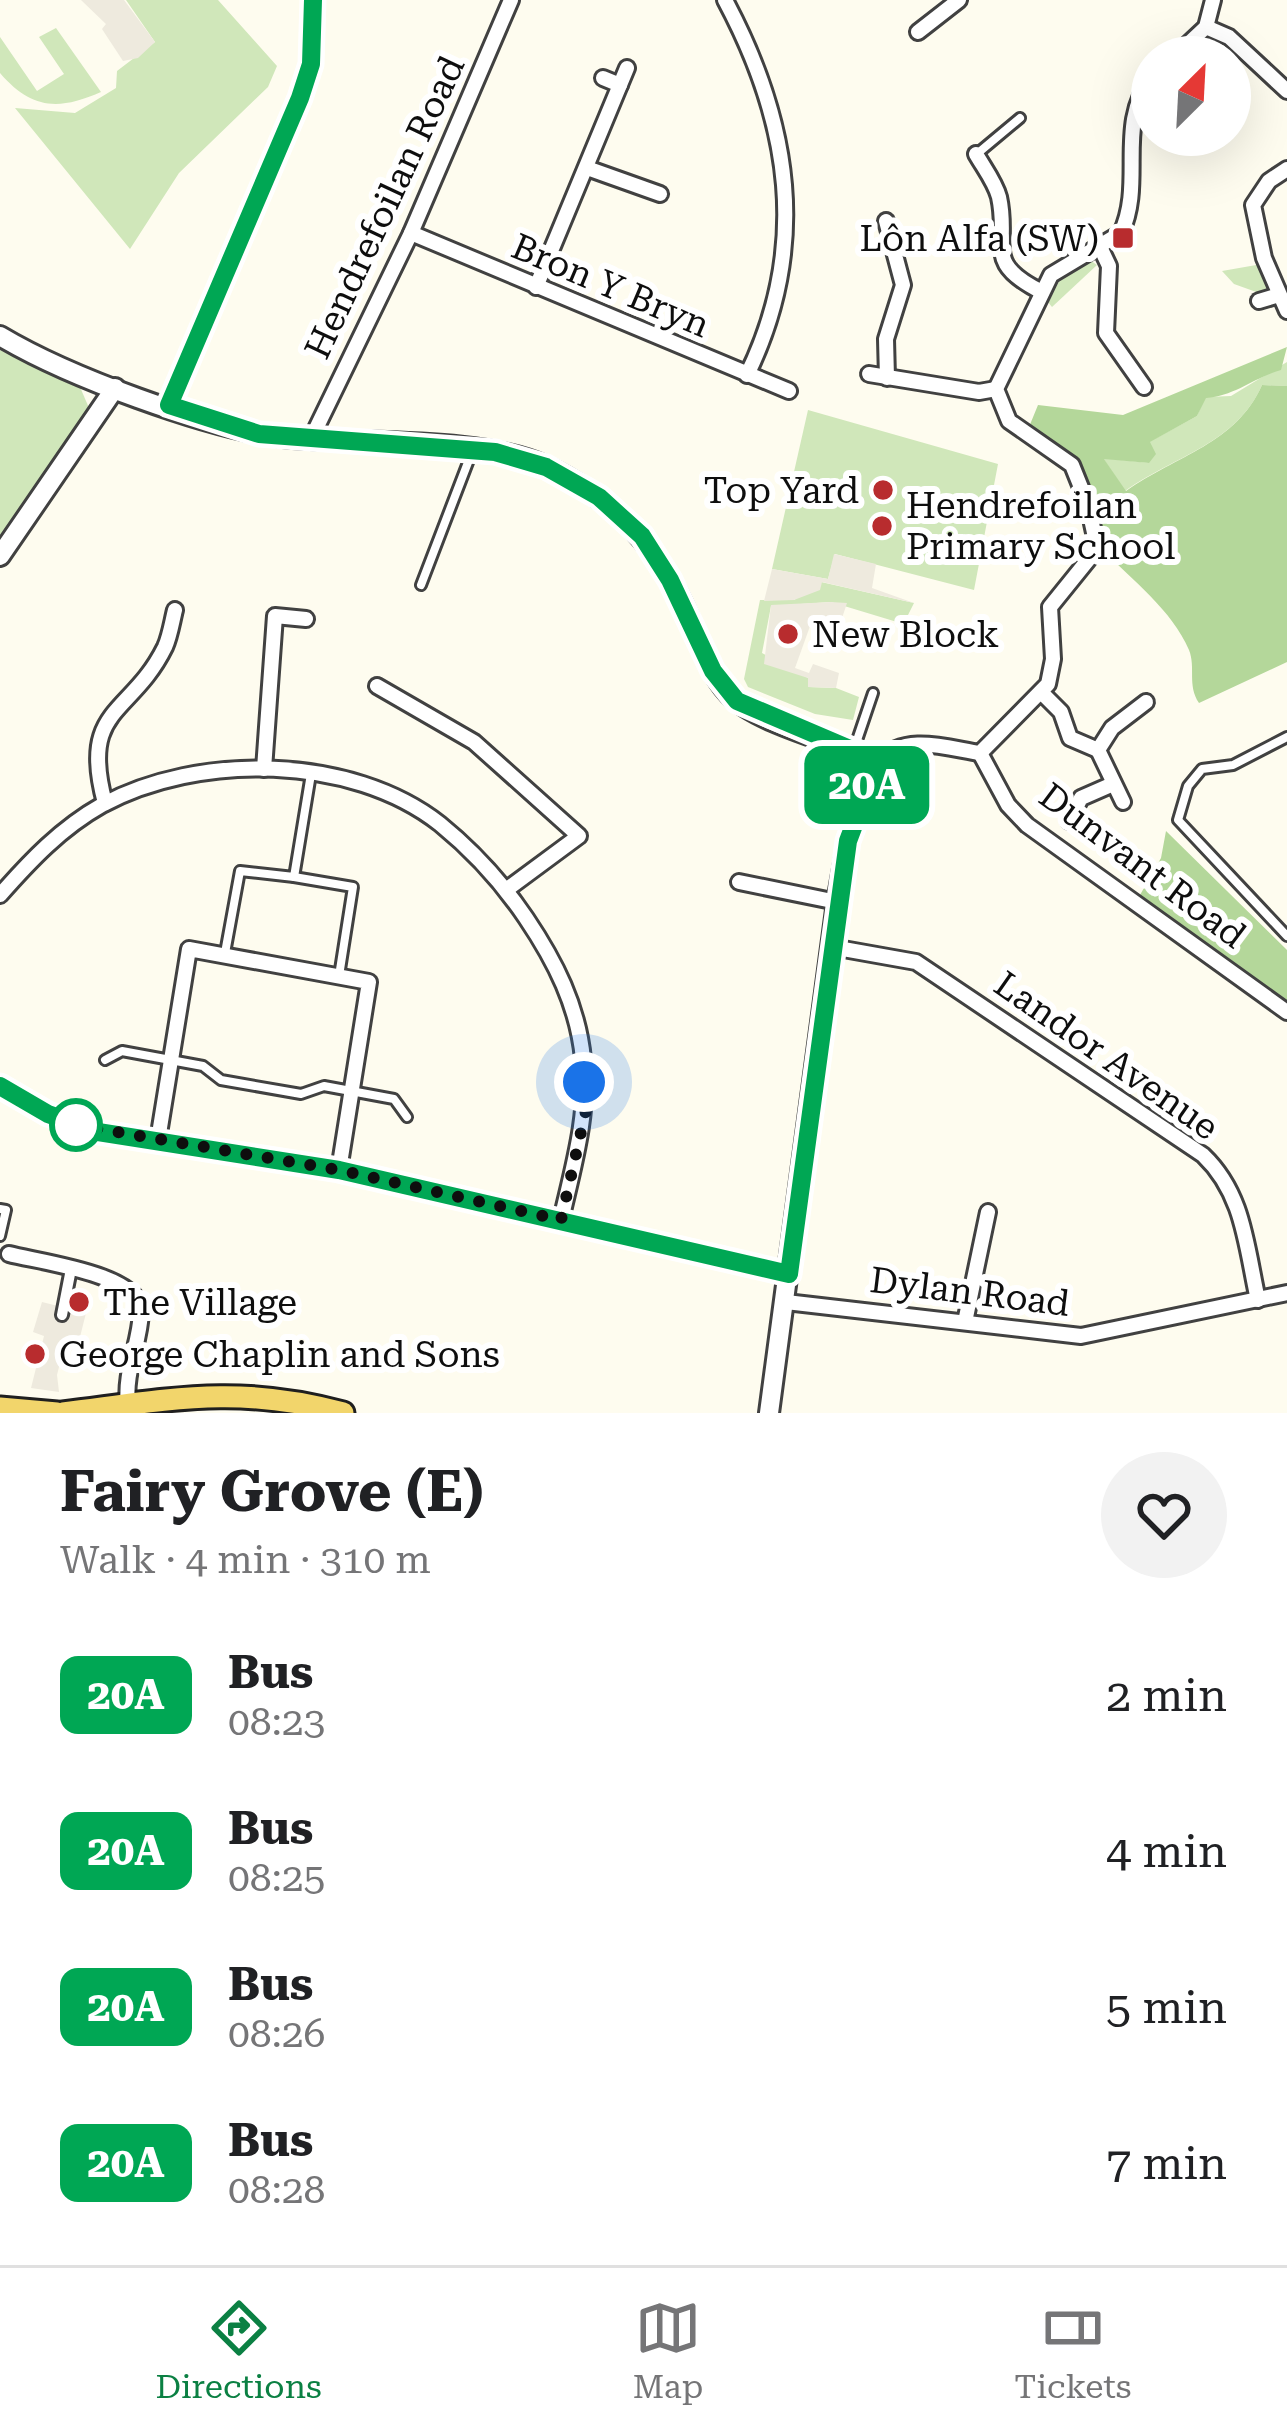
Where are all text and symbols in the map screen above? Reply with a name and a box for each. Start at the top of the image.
north arrow [1131,36,1251,156]
map controls [1131,36,1251,156]
street label: Hendrefoilan Road [296,50,473,365]
place label: Lôn Alfa (SW) [860,218,1099,260]
street label: Bron Y Bryn [505,225,716,346]
marker: Lôn Alfa (SW) [1110,225,1136,251]
place label: Top Yard [704,470,859,512]
marker: Top Yard [870,477,896,503]
place label: Hendrefoilan Primary School [906,485,1175,568]
marker: Hendrefoilan Primary School [869,513,895,539]
place label: New Block [812,614,999,656]
marker: New Block [775,621,801,647]
line badge: 20A [798,746,936,824]
text: 20A [828,760,906,809]
street label: Dunvant Road [1031,775,1254,957]
street label: Landor Avenue [986,963,1226,1149]
your location [554,1052,614,1112]
unlabelled marker [51,1100,101,1150]
street label: Dylan Road [868,1259,1072,1325]
place label: The Village [103,1282,297,1324]
marker: The Village [66,1289,92,1315]
place label: George Chaplin and Sons [59,1334,500,1376]
marker: George Chaplin and Sons [22,1341,48,1367]
button: heart [1101,1452,1227,1578]
text: Fairy Grove (E) [60,1458,484,1525]
text: Walk · 4 min · 310 m [60,1537,431,1583]
text: Bus [228,1646,313,1699]
text: 2 min [1106,1669,1227,1722]
text: 20A [87,1670,165,1719]
text: 08:23 [228,1699,325,1745]
text: Bus [228,1802,313,1855]
text: 4 min [1106,1825,1227,1878]
text: 20A [87,1826,165,1875]
text: 08:25 [228,1855,325,1901]
text: Bus [228,1958,313,2011]
text: 5 min [1106,1981,1227,2034]
text: 20A [87,1982,165,2031]
text: 08:26 [228,2011,325,2057]
text: Bus [228,2114,313,2167]
text: 7 min [1106,2137,1227,2190]
text: 20A [87,2138,165,2187]
text: 08:28 [228,2167,325,2213]
tab: Directions [156,2295,322,2406]
tab: Map [633,2295,703,2406]
tab: Tickets [1014,2295,1131,2406]

